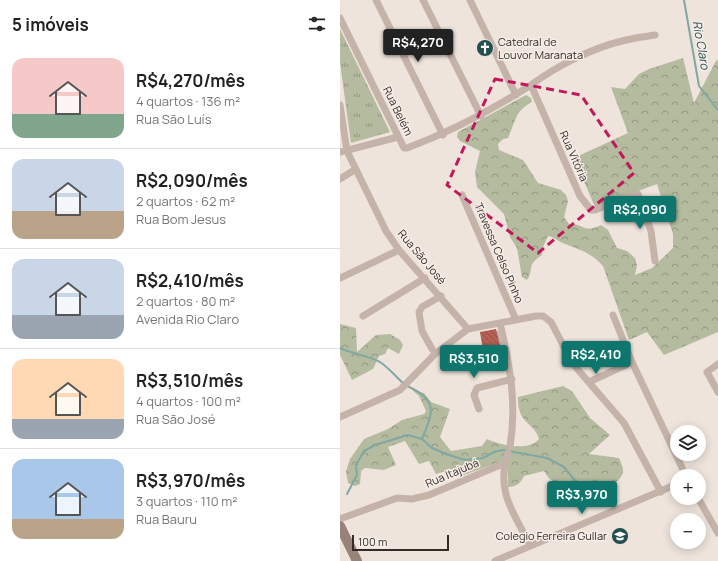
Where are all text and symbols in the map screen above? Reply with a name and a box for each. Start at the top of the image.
text: 5 imóveis [12,13,89,36]
icon: filters [306,13,328,35]
water label: Rio Claro [689,19,714,72]
pin: R$4,270 [381,29,455,63]
text: R$4,270 [392,33,444,51]
place label: Catedral de Louvor Maranata [498,34,583,62]
church icon: Catedral de Louvor Maranata [475,38,495,58]
text: R$4,270/mês [136,69,245,92]
icon: home [44,74,92,122]
street label: Rua Belém [380,84,417,138]
text: 4 quartos · 136 m² [136,92,240,110]
text: Rua São Luís [136,110,212,128]
street label: Rua Vitória [557,128,592,184]
text: R$2,090/mês [136,169,248,192]
icon: home [44,175,92,223]
text: 2 quartos · 62 m² [136,192,235,210]
pin: R$2,090 [603,196,677,230]
street label: Travessa Celso Pinho [472,200,528,306]
text: R$2,090 [613,200,667,218]
text: Rua Bom Jesus [136,210,226,228]
street label: Rua São José [395,226,450,288]
text: R$2,410/mês [136,269,244,292]
icon: home [44,275,92,323]
text: 2 quartos · 80 m² [136,292,235,310]
text: Avenida Rio Claro [136,310,239,328]
pin: R$2,410 [559,341,633,375]
pin: R$3,510 [437,345,511,379]
text: R$2,410 [571,345,621,363]
text: R$3,510 [449,349,499,367]
text: R$3,510/mês [136,369,243,392]
icon: home [44,375,92,423]
text: 4 quartos · 100 m² [136,392,241,410]
text: Rua São José [136,410,215,428]
map controls [670,425,706,549]
button: layers [670,425,706,461]
street label: Rua Itajubá [423,455,481,491]
text: R$3,970/mês [136,469,245,492]
button: + [670,469,706,505]
icon: home [44,475,92,523]
pin: R$3,970 [545,481,619,515]
text: R$3,970 [556,485,608,503]
text: 3 quartos · 110 m² [136,492,238,510]
text: Rua Bauru [136,510,197,528]
button: − [670,513,706,549]
school or university icon: Colegio Ferreira Gullar [610,526,630,546]
place label: Colegio Ferreira Gullar [496,528,607,543]
scale bar [352,533,449,552]
text: 100 m [358,534,387,549]

